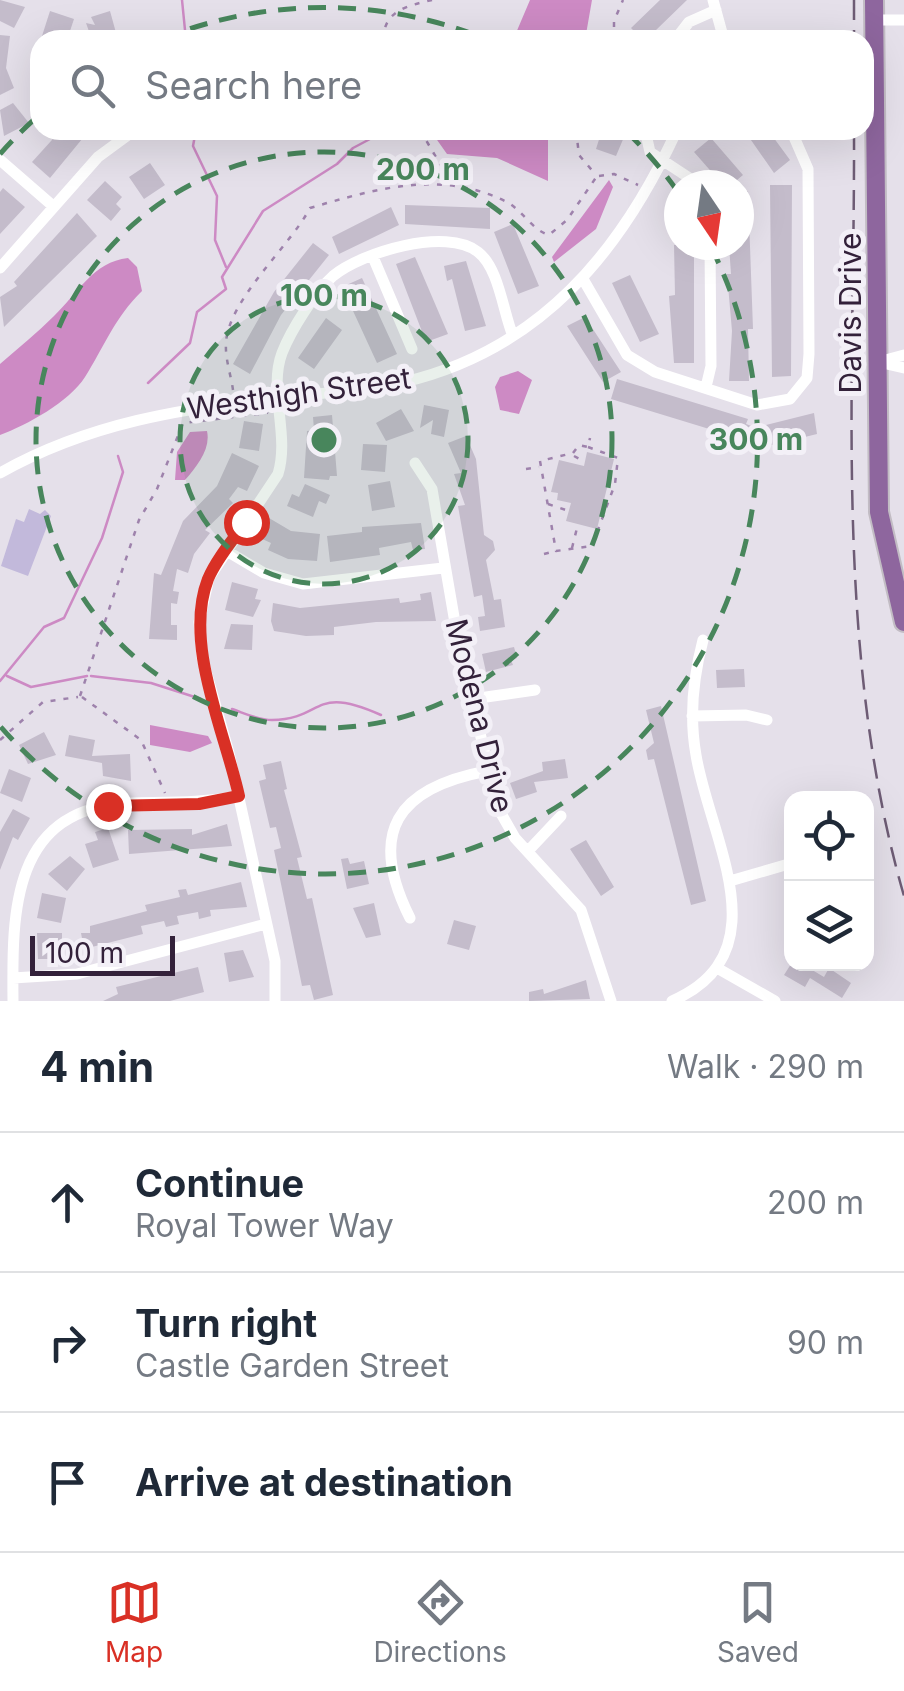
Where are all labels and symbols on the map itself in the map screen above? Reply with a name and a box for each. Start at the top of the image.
text: 200 m [376,151,470,187]
north arrow [664,170,754,260]
street label: Davis Drive [832,233,868,393]
text: 100 m [280,277,368,313]
street label: Westhigh Street [185,359,413,427]
text: 300 m [709,421,803,457]
centre of rings [306,422,342,458]
route start [224,500,270,546]
street label: Modena Drive [439,615,521,816]
route end [86,784,132,830]
scale bar [30,931,175,976]

